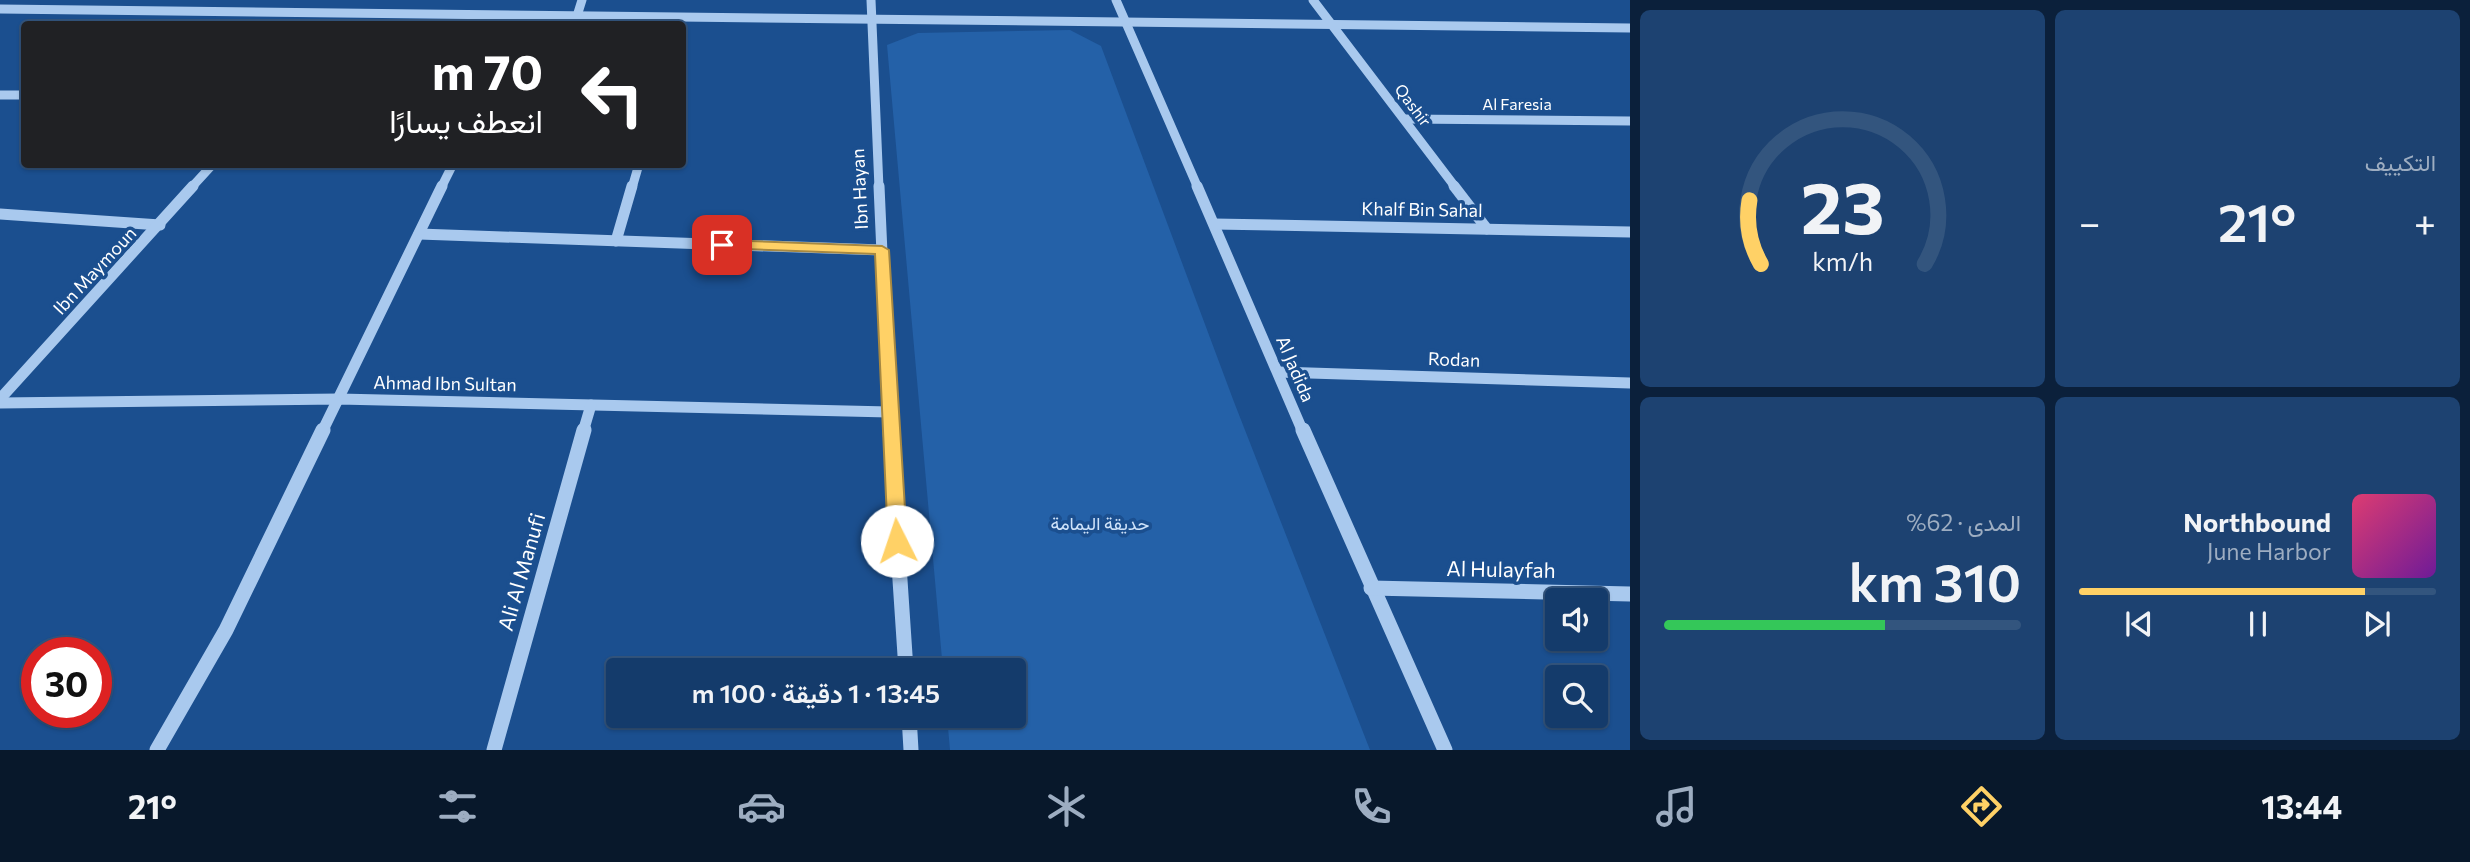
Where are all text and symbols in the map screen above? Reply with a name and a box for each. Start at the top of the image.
text: 70 m [432,40,543,100]
icon: left [567,49,658,140]
street label: Qashir [1391,80,1436,130]
street label: Al Faresia [1482,94,1552,113]
text: انعطف يسارًا [389,100,543,140]
street label: Ibn Hayan [846,148,872,230]
text: التكييف [2365,148,2436,176]
text: 23 [1801,161,1884,250]
text: 21° [2218,189,2296,253]
street label: Khalf Bin Sahal [1361,197,1483,221]
text: − [2079,198,2101,245]
text: + [2414,198,2436,245]
pin [692,215,752,275]
street label: Ibn Maymoun [48,222,140,319]
icon: arrive [703,226,741,264]
text: km/h [1812,246,1873,276]
street label: Al Jadida [1272,332,1320,405]
street label: Rodan [1427,347,1481,371]
street label: Ahmad Ibn Sultan [373,371,517,395]
position arrow [860,504,934,578]
text: Northbound [2183,506,2331,537]
text: المدى · 62% [1906,508,2021,536]
street label: Ali Al Manufi [492,510,549,633]
park label: حديقة اليمامة [1051,512,1149,534]
text: June Harbor [2207,537,2331,565]
text: 310 km [1849,549,2021,613]
street label: Al Hulayfah [1446,555,1556,582]
map controls [1545,588,1608,728]
button: sound [1545,588,1608,651]
icon: previous [2120,605,2158,643]
icon: pause [2239,605,2277,643]
icon: next [2358,605,2396,643]
speed limit sign: 30 [21,637,112,728]
button: search [1545,665,1608,728]
text: 13:45 · 1 دقيقة · 100 m [692,677,940,708]
icon: filters [433,782,482,831]
icon: car [737,782,786,831]
icon: climate [1042,782,1091,831]
icon: phone [1347,782,1396,831]
icon: music [1652,782,1701,831]
icon: directions [1957,782,2006,831]
text: 21° [128,786,177,826]
text: 13:44 [2261,786,2342,826]

